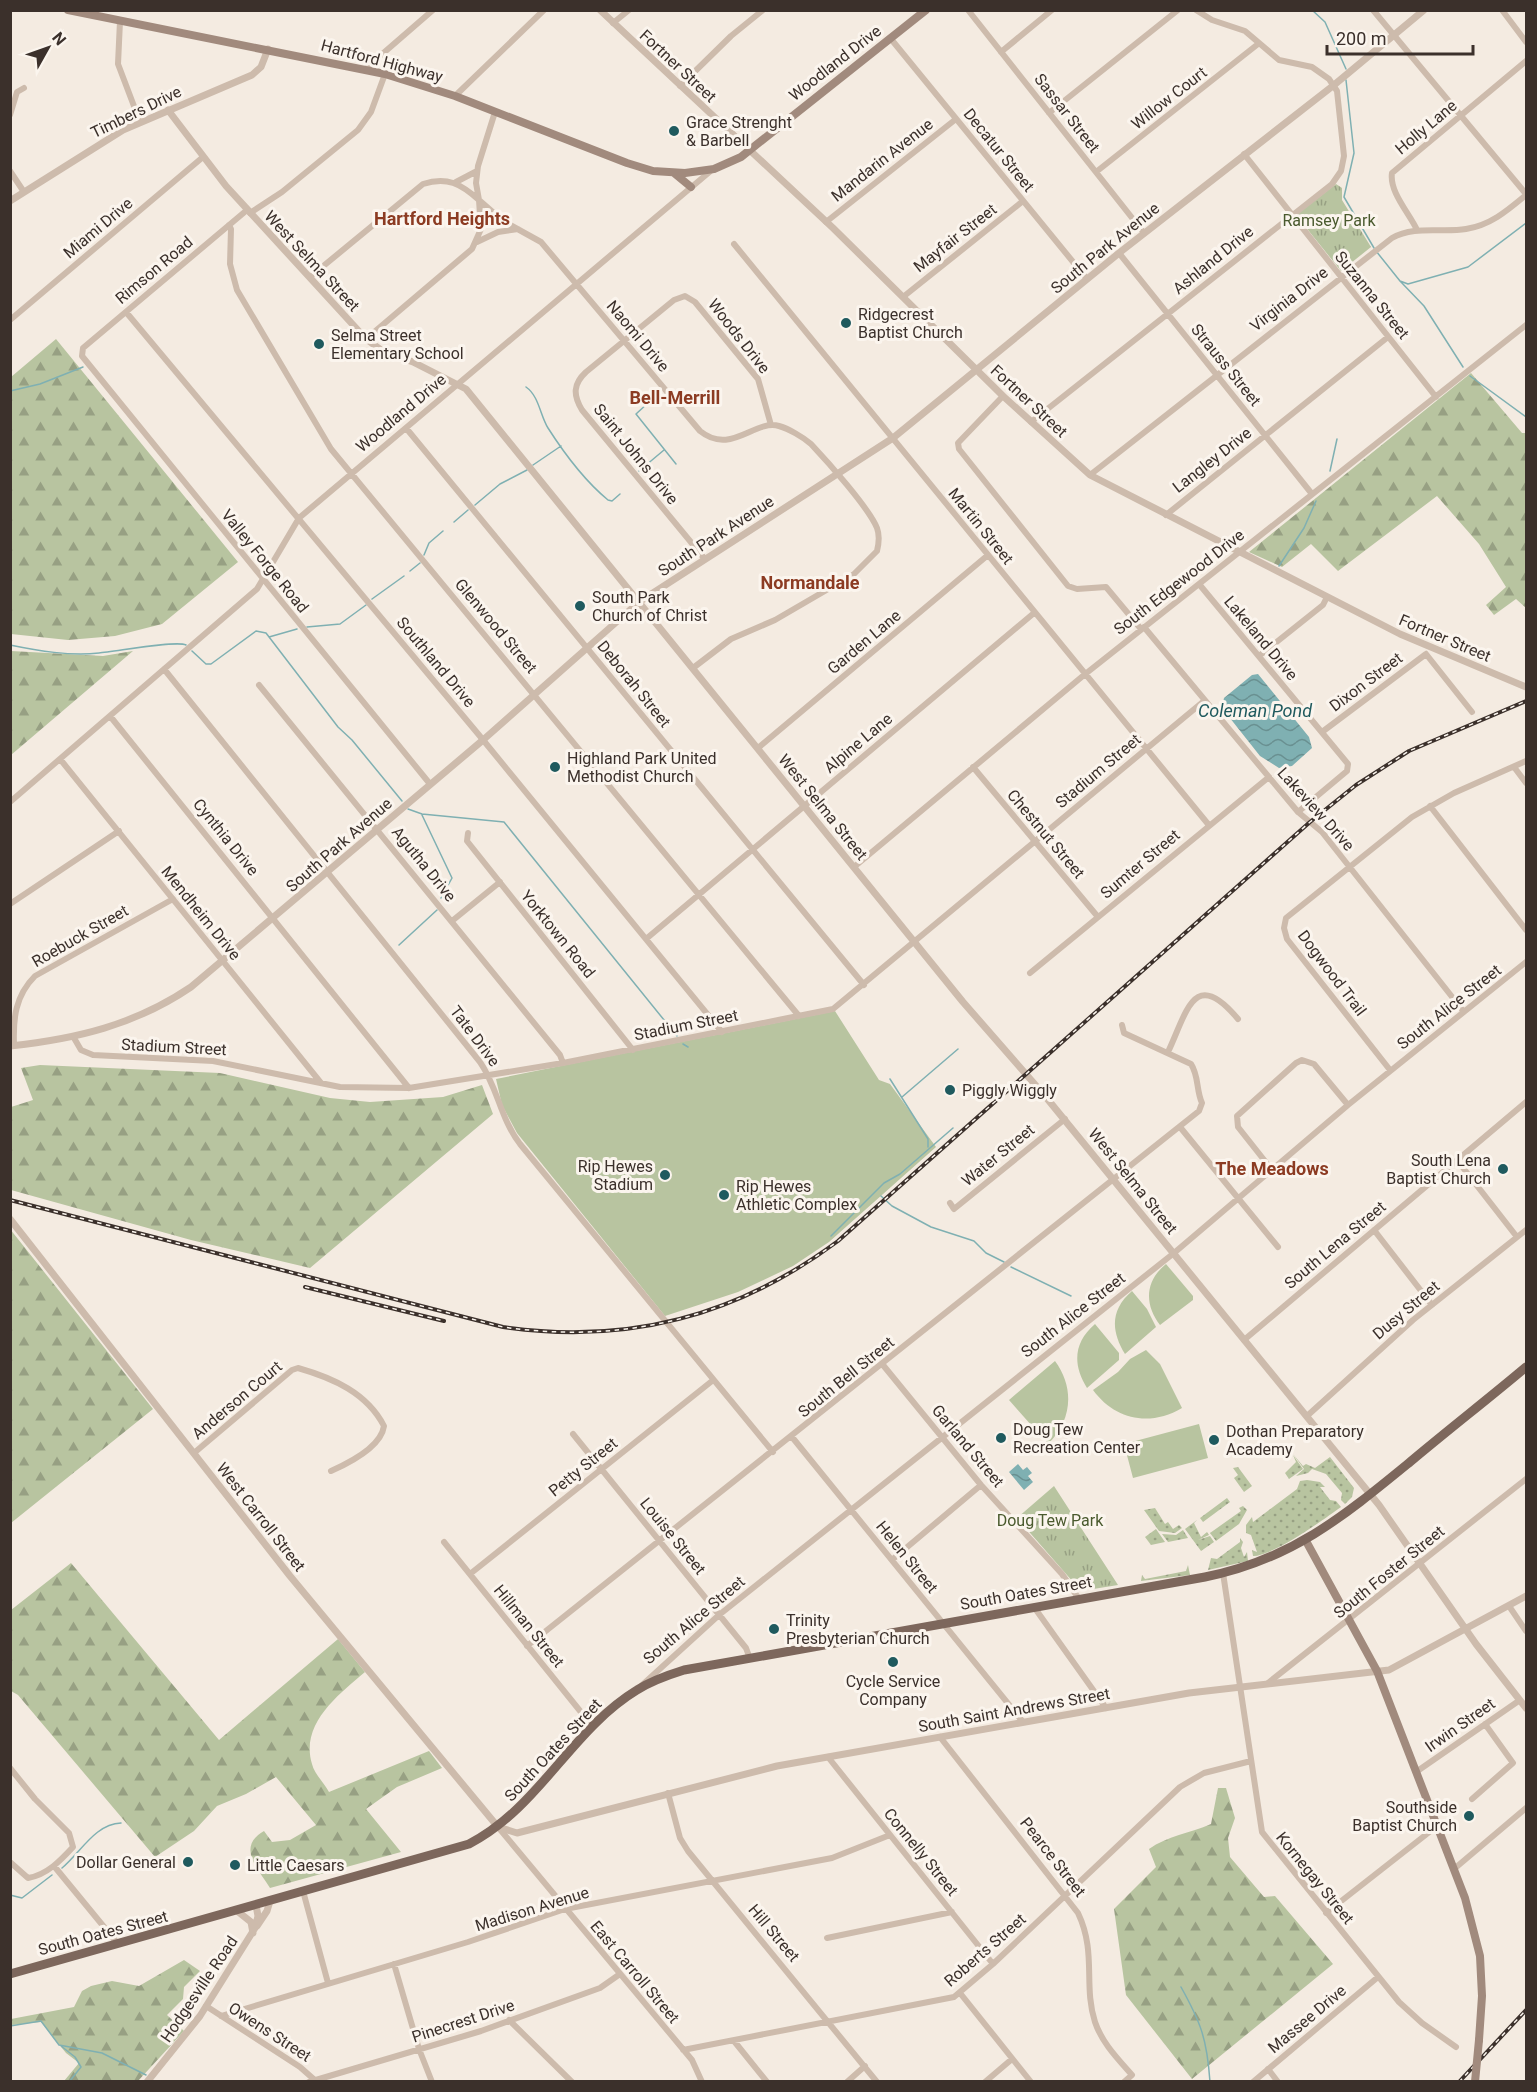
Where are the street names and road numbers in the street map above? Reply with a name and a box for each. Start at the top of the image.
street label: Woodland Drive [785,21,885,105]
street label: Fortner Street [636,26,720,106]
street label: Hartford Highway [319,36,445,87]
street label: Willow Court [1128,63,1210,133]
street label: Sassar Street [1030,70,1104,156]
street label: Timbers Drive [88,82,184,142]
street label: Holly Lane [1391,96,1461,158]
street label: Decatur Street [960,104,1038,196]
street label: Mandarin Avenue [827,114,937,206]
street label: Miami Drive [60,194,136,262]
street label: South Park Avenue [1047,198,1163,298]
street label: Mayfair Street [910,200,1000,276]
street label: West Selma Street [260,207,364,315]
street label: Ashland Drive [1169,222,1257,298]
street label: Rimson Road [112,232,196,308]
street label: Suzanna Street [1331,247,1413,343]
street label: Virginia Drive [1246,263,1332,335]
street label: Woods Drive [704,295,774,377]
street label: Naomi Drive [603,297,673,375]
street label: Strauss Street [1187,320,1265,410]
street label: Fortner Street [987,361,1071,441]
street label: Woodland Drive [352,370,450,456]
street label: Saint Johns Drive [590,400,682,508]
street label: Langley Drive [1169,423,1255,497]
street label: Martin Street [944,484,1018,568]
street label: South Park Avenue [655,492,777,580]
street label: Valley Forge Road [218,505,312,617]
street label: South Edgewood Drive [1110,525,1248,639]
street label: Glenwood Street [451,575,541,677]
street label: Lakeland Drive [1220,592,1302,684]
street label: Garden Lane [823,606,905,678]
street label: Fortner Street [1396,610,1494,666]
street label: Southland Drive [393,613,479,711]
street label: Deborah Street [593,637,675,731]
street label: Dixon Street [1326,648,1406,716]
street label: Alpine Lane [820,709,896,777]
street label: Stadium Street [1052,730,1144,812]
street label: West Selma Street [774,750,872,864]
street label: Lakeview Drive [1274,763,1358,855]
street label: Chestnut Street [1003,786,1089,882]
street label: South Park Avenue [282,794,396,896]
street label: Cynthia Drive [189,795,263,879]
street label: Agutha Drive [388,823,460,905]
street label: Sumter Street [1096,825,1184,903]
street label: Mendheim Drive [157,862,245,964]
street label: Yorktown Road [517,886,599,982]
street label: Roebuck Street [29,901,131,971]
street label: Dogwood Trail [1294,927,1370,1019]
street label: South Alice Street [1393,961,1505,1053]
street label: Tate Drive [446,1002,504,1070]
street label: Stadium Street [632,1006,740,1044]
street label: Stadium Street [121,1035,227,1059]
street label: Water Street [958,1120,1038,1190]
street label: West Selma Street [1084,1124,1182,1238]
street label: South Lena Street [1281,1197,1389,1293]
street label: South Alice Street [1017,1269,1129,1361]
street label: Dusy Street [1369,1277,1443,1343]
street label: South Bell Street [794,1333,898,1421]
street label: Anderson Court [188,1357,286,1443]
street label: Garland Street [928,1401,1008,1491]
street label: Petty Street [545,1434,621,1500]
street label: West Carroll Street [213,1459,309,1575]
street label: Louise Street [636,1494,710,1578]
street label: Helen Street [872,1517,942,1597]
street label: South Foster Street [1330,1522,1448,1622]
street label: South Alice Street [639,1572,749,1668]
street label: South Oates Street [959,1572,1093,1614]
street label: Hillman Street [490,1581,568,1671]
street label: South Saint Andrews Street [917,1684,1111,1736]
street label: Irwin Street [1421,1694,1499,1756]
street label: South Oates Street [501,1695,605,1805]
street label: Connelly Street [880,1804,962,1900]
street label: Pearce Street [1016,1814,1090,1900]
street label: Kornegay Street [1272,1828,1358,1928]
street label: Madison Avenue [473,1883,591,1935]
street label: Hill Street [744,1900,804,1966]
street label: South Oates Street [36,1907,170,1959]
street label: Roberts Street [940,1909,1030,1991]
street label: East Carroll Street [587,1917,683,2027]
street label: Hodgesville Road [156,1932,242,2046]
street label: Massee Drive [1264,1981,1350,2057]
street label: Pinecrest Drive [409,1995,517,2047]
street label: Owens Street [225,1998,315,2066]

